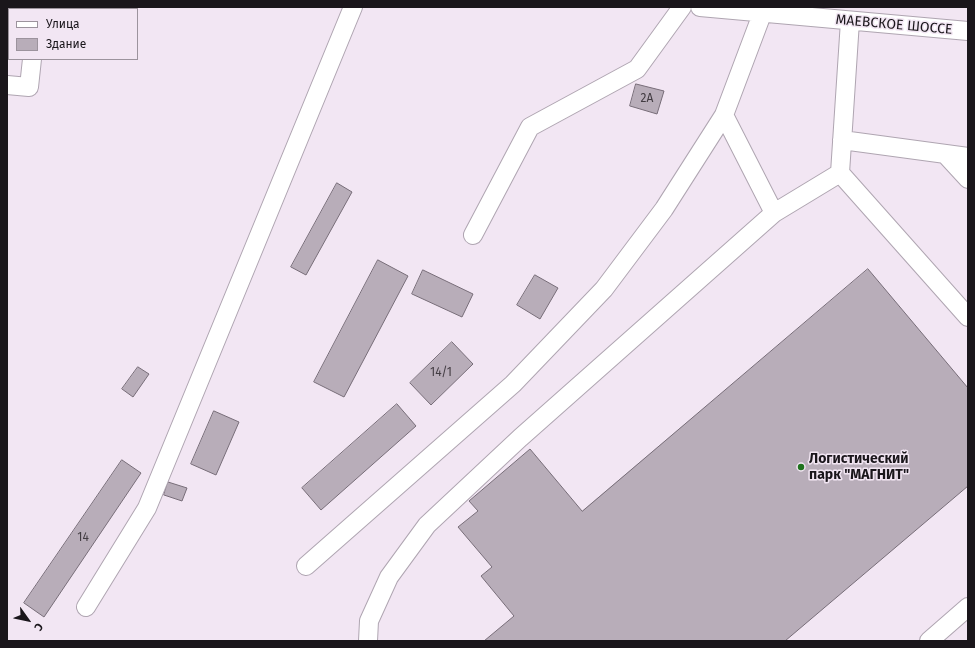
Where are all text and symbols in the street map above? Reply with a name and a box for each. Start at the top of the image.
legend [8,8,138,60]
street label: МАЕВСКОЕ ШОССЕ [835,12,953,38]
text: Улица [46,17,80,31]
text: Здание [46,37,86,51]
house number: 2А [641,92,653,106]
house number: 14/1 [430,366,452,380]
place label: Логистический парк "МАГНИТ" [809,451,909,484]
marker: Логистический парк "МАГНИТ" [796,462,806,472]
house number: 14 [77,531,89,545]
north arrow [8,600,48,640]
text: С [31,621,46,633]

